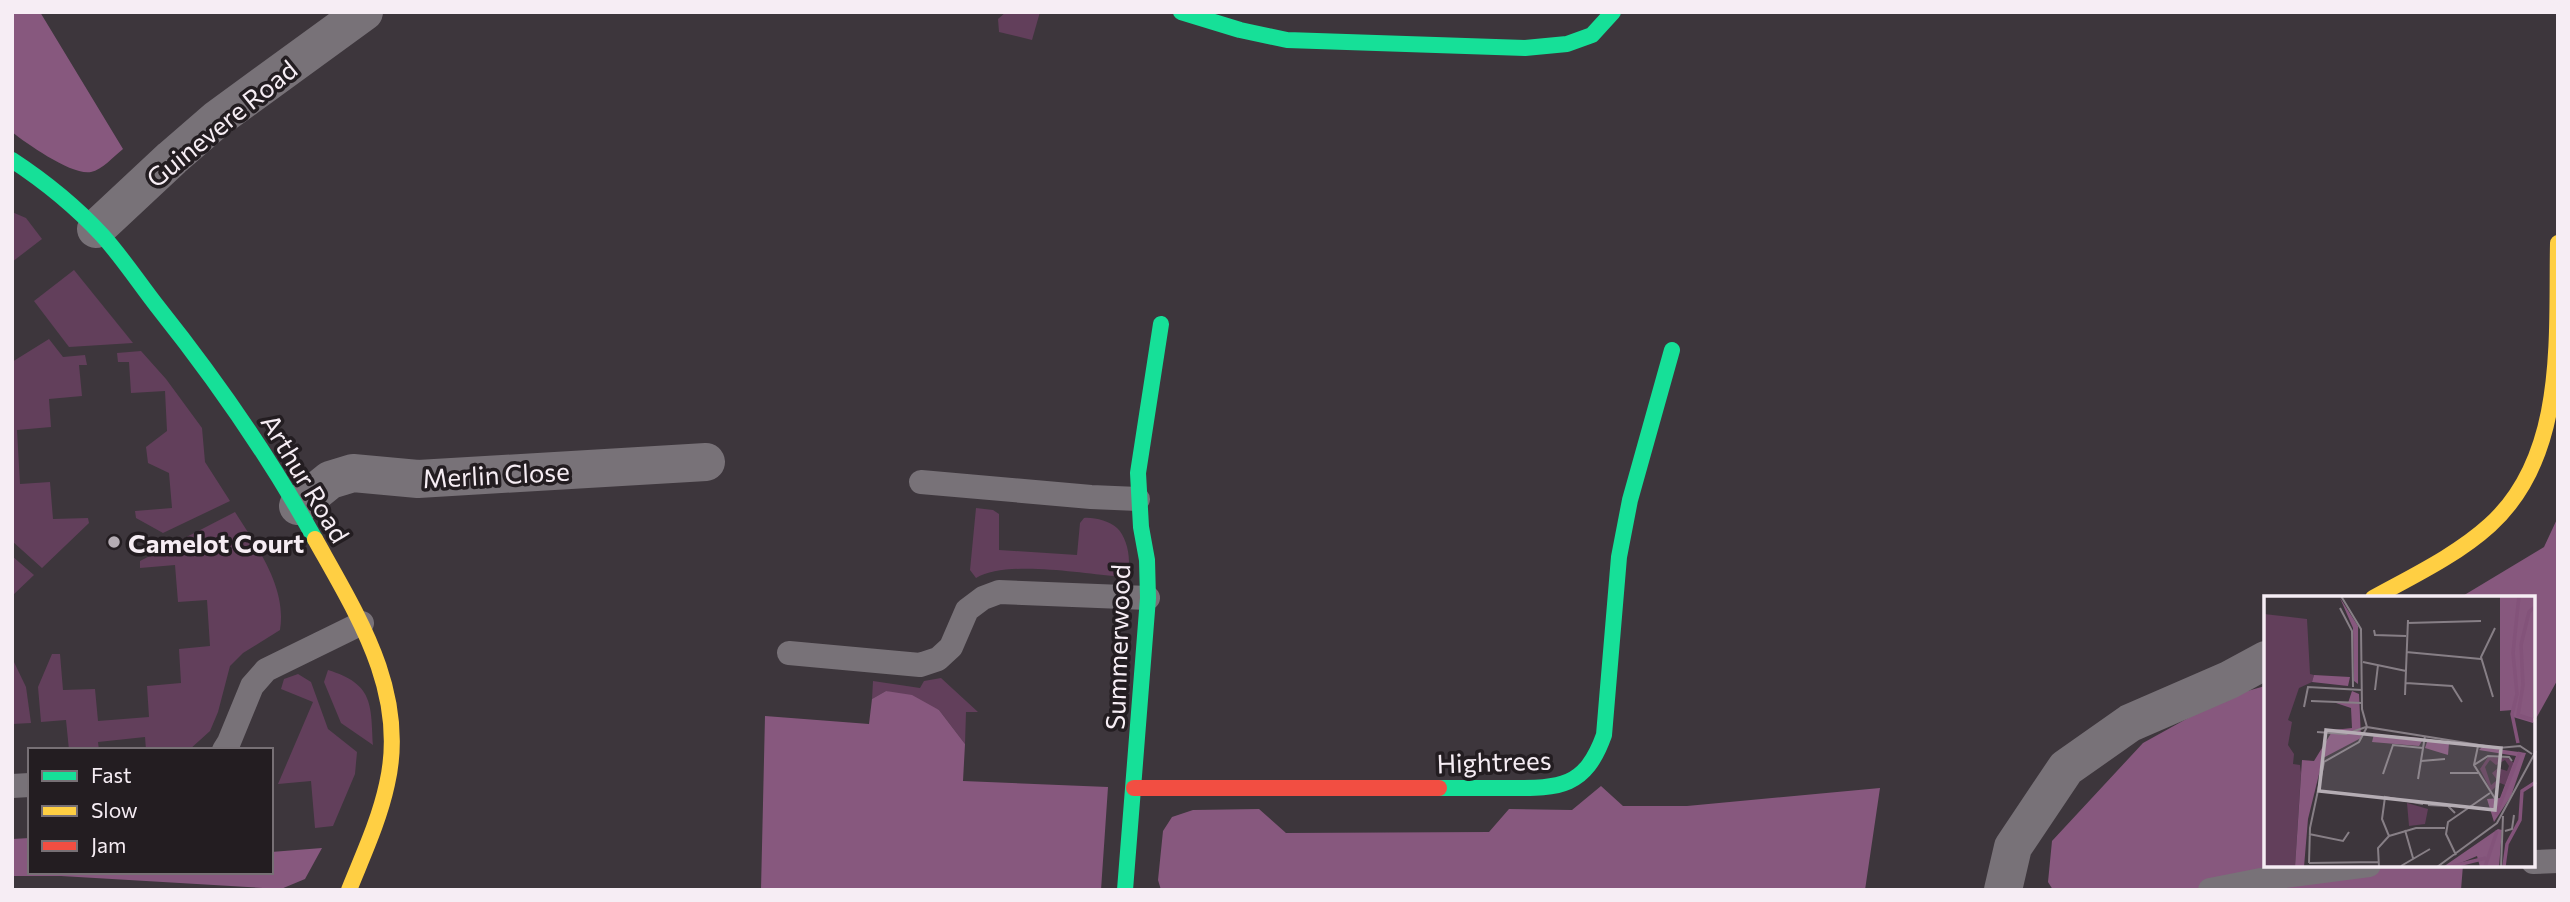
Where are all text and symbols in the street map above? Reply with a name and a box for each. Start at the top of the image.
street label: Guinevere Road [140,53,302,193]
street label: Arthur Road [256,408,356,548]
street label: Merlin Close [422,455,570,493]
place label: Camelot Court [128,527,304,558]
marker: Camelot Court [106,534,122,550]
street label: Summerwood [1099,564,1135,730]
inset map [2264,596,2535,867]
street label: Hightrees [1436,744,1552,778]
legend [28,748,273,874]
text: Fast [91,762,132,787]
text: Slow [91,797,138,822]
text: Jam [91,832,126,857]

